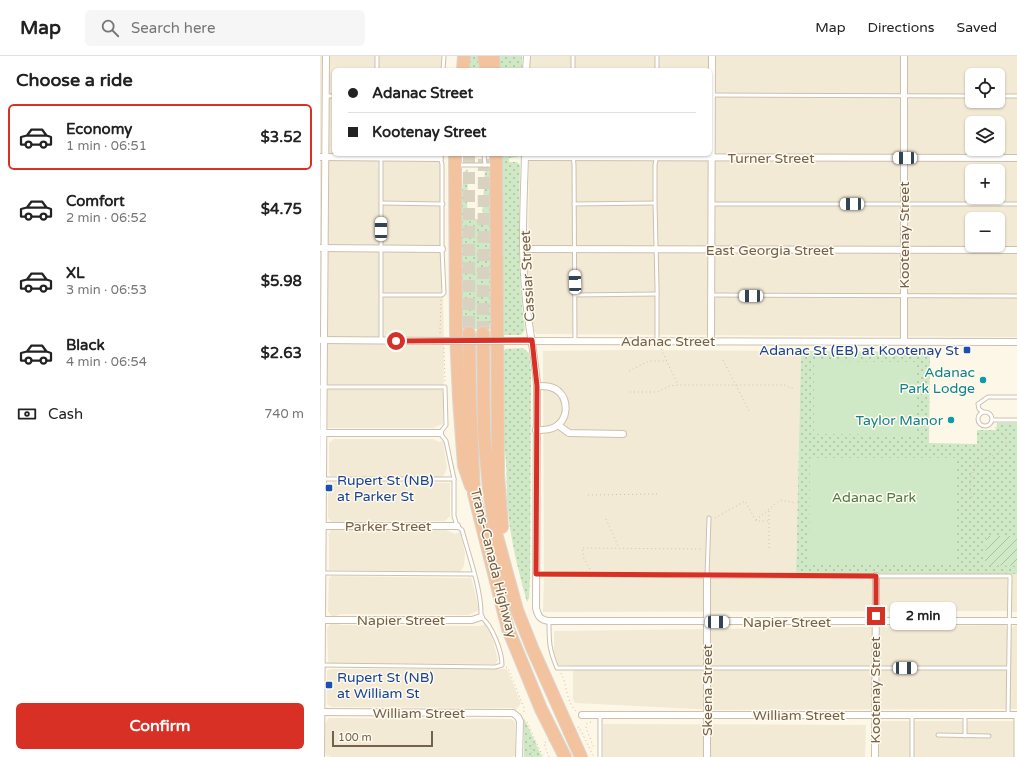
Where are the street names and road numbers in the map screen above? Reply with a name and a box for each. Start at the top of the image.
street label: Turner Street [727,150,815,167]
street label: Kootenay Street [896,181,913,288]
street label: Cassiar Street [517,229,538,322]
street label: East Georgia Street [706,242,835,259]
street label: Adanac Street [621,333,716,350]
street label: Trans-Canada Highway [467,487,520,640]
street label: Parker Street [345,518,432,535]
street label: Napier Street [357,612,446,629]
street label: Napier Street [743,614,832,631]
street label: Kootenay Street [867,636,884,743]
street label: Skeena Street [699,643,716,736]
street label: William Street [373,705,466,722]
street label: William Street [753,707,846,724]

